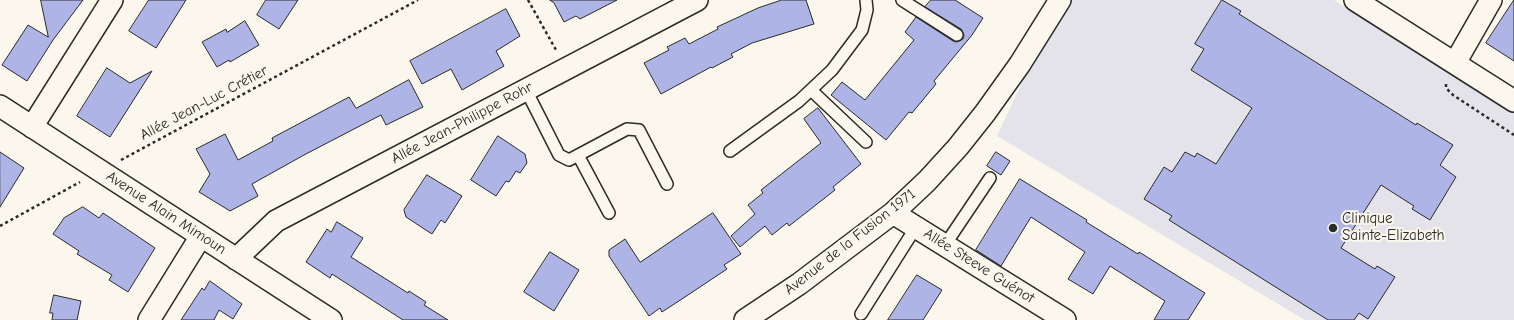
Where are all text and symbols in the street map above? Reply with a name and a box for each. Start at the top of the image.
street label: Allée Jean-Luc Crétier [137,62,271,144]
street label: Allée Jean-Philippe Rohr [388,78,536,168]
street label: Avenue Alain Mimoun [103,167,229,259]
street label: Avenue de la Fusion 1971 [781,185,919,299]
place label: Clinique Sainte-Elizabeth [1342,210,1445,245]
marker: Clinique Sainte-Elizabeth [1327,222,1339,234]
street label: Allée Steeve Guénot [920,225,1038,307]

